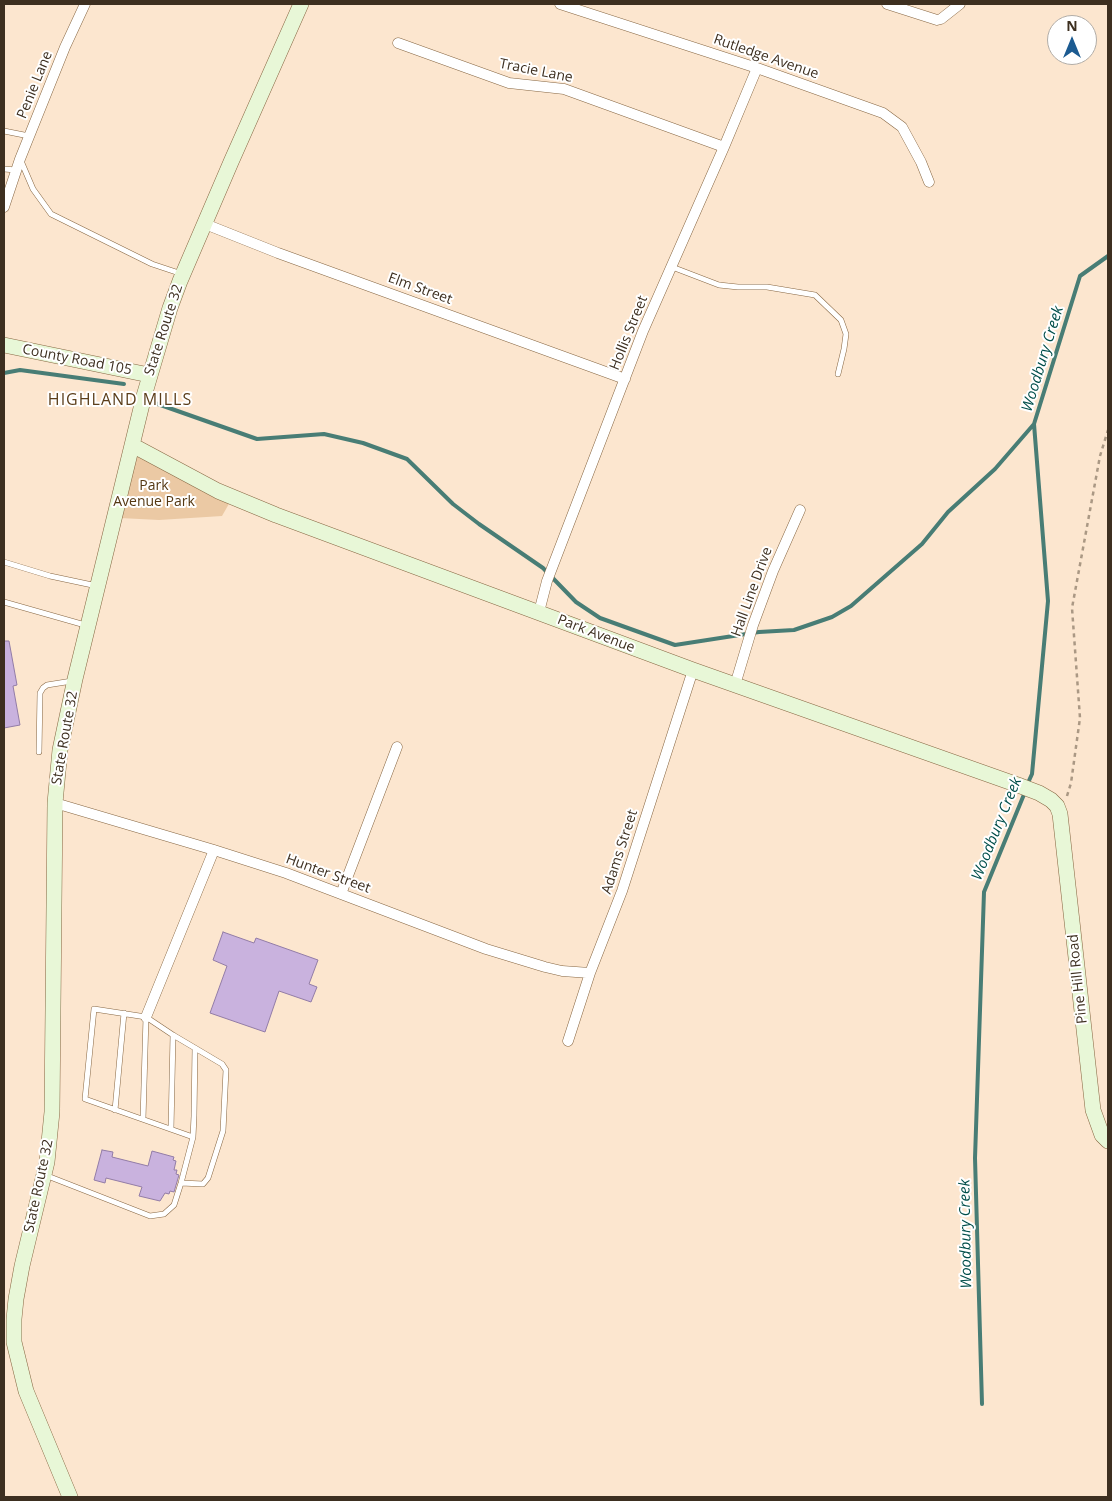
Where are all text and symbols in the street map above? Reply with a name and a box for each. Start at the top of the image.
north arrow [1047,15,1097,65]
text: N [1066,16,1078,35]
street label: Rutledge Avenue [711,31,821,83]
street label: Penie Lane [14,49,56,121]
street label: Tracie Lane [498,56,574,86]
street label: Elm Street [386,270,454,308]
street label: State Route 32 [141,282,187,378]
street label: Hollis Street [606,293,652,373]
water label: Woodbury Creek [1018,304,1068,414]
street label: County Road 105 [21,341,133,379]
district label: HIGHLAND MILLS [46,390,194,410]
park label: Park Avenue Park [113,478,195,511]
street label: Hall Line Drive [728,545,776,639]
street label: Park Avenue [555,612,637,656]
street label: State Route 32 [48,690,82,786]
water label: Woodbury Creek [968,775,1026,883]
street label: Adams Street [598,808,642,896]
street label: Hunter Street [283,851,373,897]
street label: Pine Hill Road [1065,933,1091,1025]
street label: State Route 32 [21,1138,57,1234]
water label: Woodbury Creek [956,1179,976,1289]

